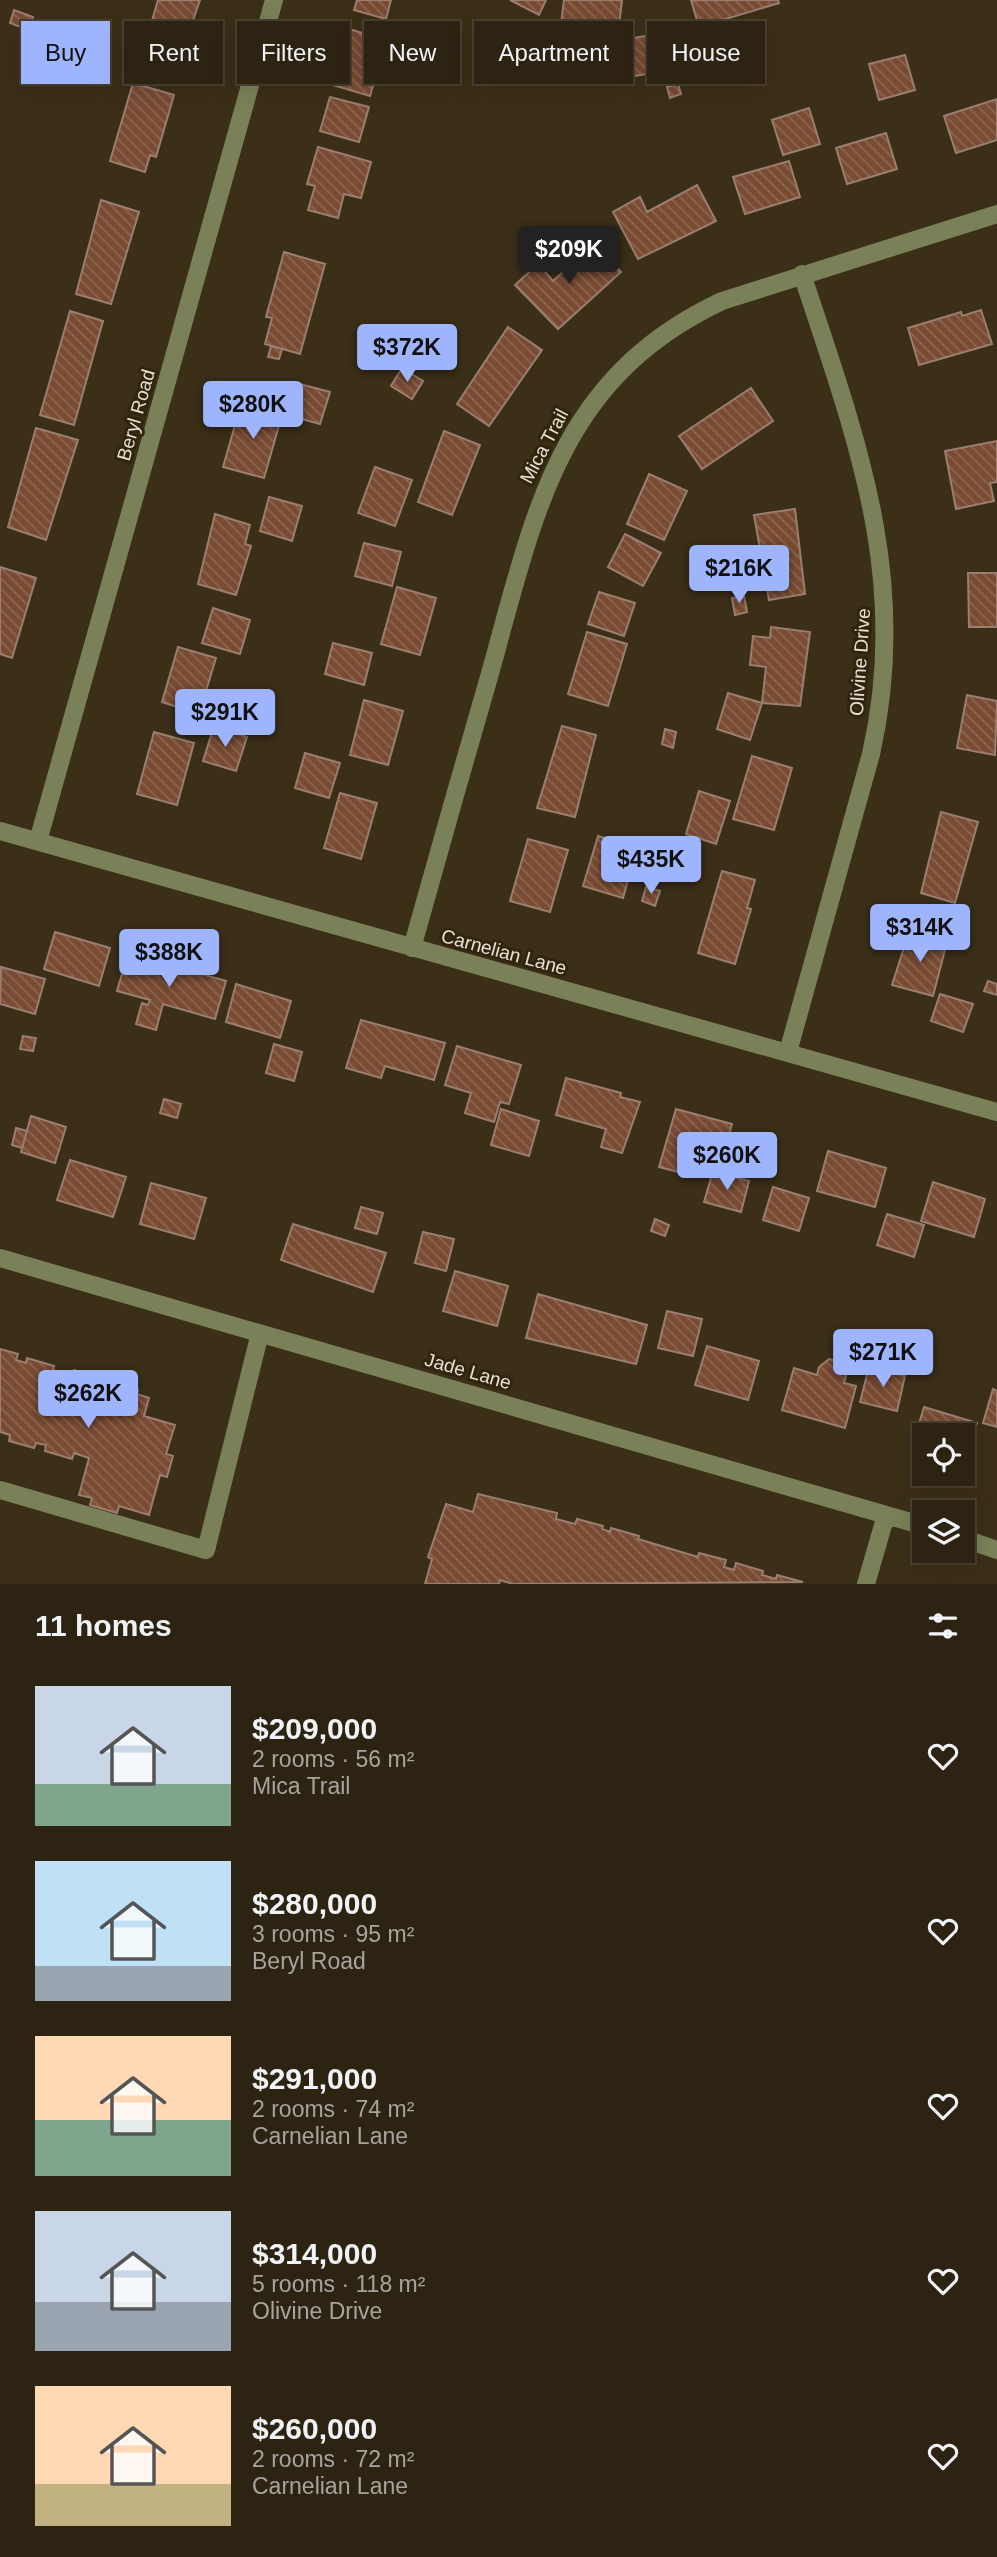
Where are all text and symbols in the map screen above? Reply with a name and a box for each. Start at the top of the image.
chip: Buy [21,21,110,84]
chip: Rent [124,21,223,84]
chip: Filters [237,21,350,84]
chip: New [364,21,460,84]
chip: Apartment [474,21,633,84]
chip: House [647,21,765,84]
pin: $209K [520,226,618,286]
text: $209K [535,236,603,262]
pin: $372K [358,324,456,384]
text: $372K [373,334,441,360]
street label: Beryl Road [113,367,159,463]
pin: $280K [204,382,302,441]
text: $280K [219,391,287,417]
street label: Mica Trail [516,405,572,487]
pin: $216K [690,546,788,605]
text: $216K [705,555,773,581]
street label: Olivine Drive [846,608,874,716]
pin: $291K [176,690,274,749]
text: $291K [191,699,259,725]
pin: $435K [602,836,700,896]
text: $435K [617,846,685,872]
pin: $314K [871,904,969,964]
text: $314K [886,914,954,940]
street label: Carnelian Lane [439,925,569,979]
pin: $388K [120,930,218,989]
text: $388K [135,939,203,965]
pin: $260K [678,1132,776,1192]
text: $260K [693,1142,761,1168]
pin: $271K [834,1330,932,1389]
text: $271K [849,1339,917,1365]
street label: Jade Lane [422,1349,514,1393]
pin: $262K [39,1370,137,1430]
text: $262K [54,1380,122,1406]
map controls [912,1423,975,1563]
button: locate [912,1423,975,1486]
button: layers [912,1500,975,1563]
icon: filters [924,1607,962,1645]
text: 11 homes [35,1609,172,1642]
text: $209,000 [252,1712,377,1745]
icon: home [91,1714,175,1798]
icon: heart [924,1737,962,1775]
text: 2 rooms · 56 m² [252,1746,414,1772]
text: Mica Trail [252,1773,350,1799]
text: $280,000 [252,1887,377,1920]
icon: home [91,1889,175,1973]
icon: heart [924,1912,962,1950]
text: 3 rooms · 95 m² [252,1921,414,1947]
text: Beryl Road [252,1948,366,1974]
text: $291,000 [252,2062,377,2095]
icon: home [91,2064,175,2148]
icon: heart [924,2087,962,2125]
text: 2 rooms · 74 m² [252,2096,414,2122]
text: Carnelian Lane [252,2123,408,2149]
text: $314,000 [252,2237,377,2270]
icon: home [91,2239,175,2323]
icon: heart [924,2262,962,2300]
text: 5 rooms · 118 m² [252,2271,425,2297]
text: Olivine Drive [252,2298,382,2324]
text: $260,000 [252,2412,377,2445]
icon: home [91,2414,175,2498]
icon: heart [924,2437,962,2475]
text: 2 rooms · 72 m² [252,2446,414,2472]
text: Carnelian Lane [252,2473,408,2499]

